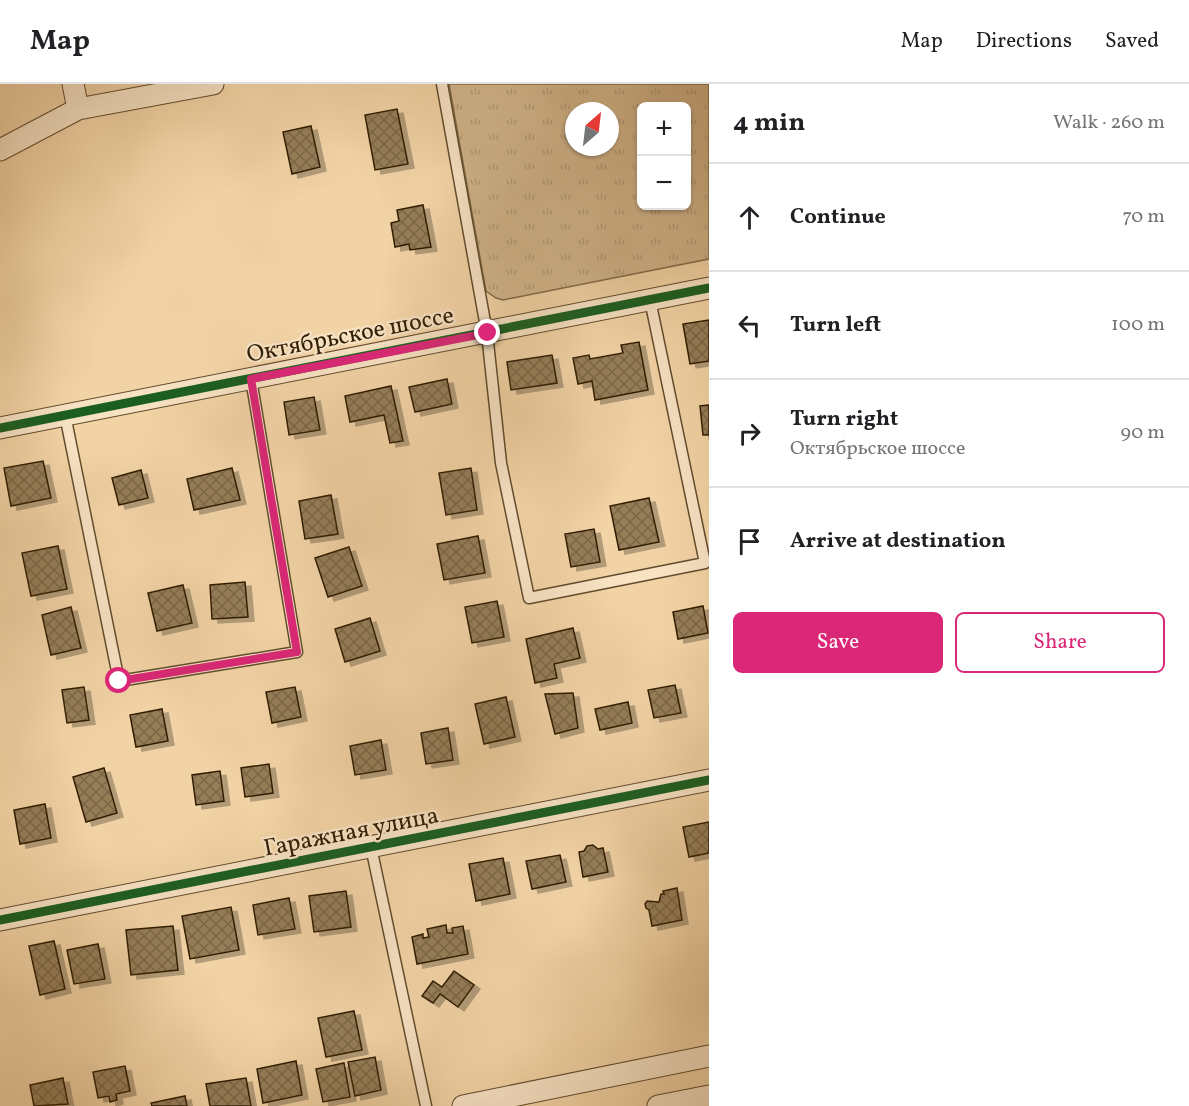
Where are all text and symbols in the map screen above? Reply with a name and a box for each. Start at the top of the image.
text: Map [30,22,90,61]
text: Map [901,27,943,56]
text: Directions [976,27,1072,56]
text: Saved [1105,27,1159,56]
north arrow [565,102,619,156]
map controls [637,102,691,210]
button: + [637,102,691,156]
text: 4 min [733,105,805,141]
text: Walk · 260 m [1053,109,1165,137]
button: − [637,156,691,210]
icon: ahead [733,201,766,234]
text: Continue [790,202,886,233]
text: 70 m [1122,203,1165,231]
street label: Октябрьское шоссе [244,299,457,373]
icon: left [733,309,766,342]
text: Turn left [790,310,881,341]
text: 100 m [1111,311,1165,339]
route end [474,319,500,345]
text: Turn right [790,404,898,435]
icon: right [733,417,766,450]
text: 90 m [1121,419,1165,447]
text: Октябрьское шоссе [790,435,966,463]
icon: arrive [733,525,766,558]
text: Arrive at destination [790,526,1006,557]
button: Save [733,612,943,673]
button: Share [955,612,1165,673]
route start [105,667,131,693]
street label: Гаражная улица [261,799,442,867]

